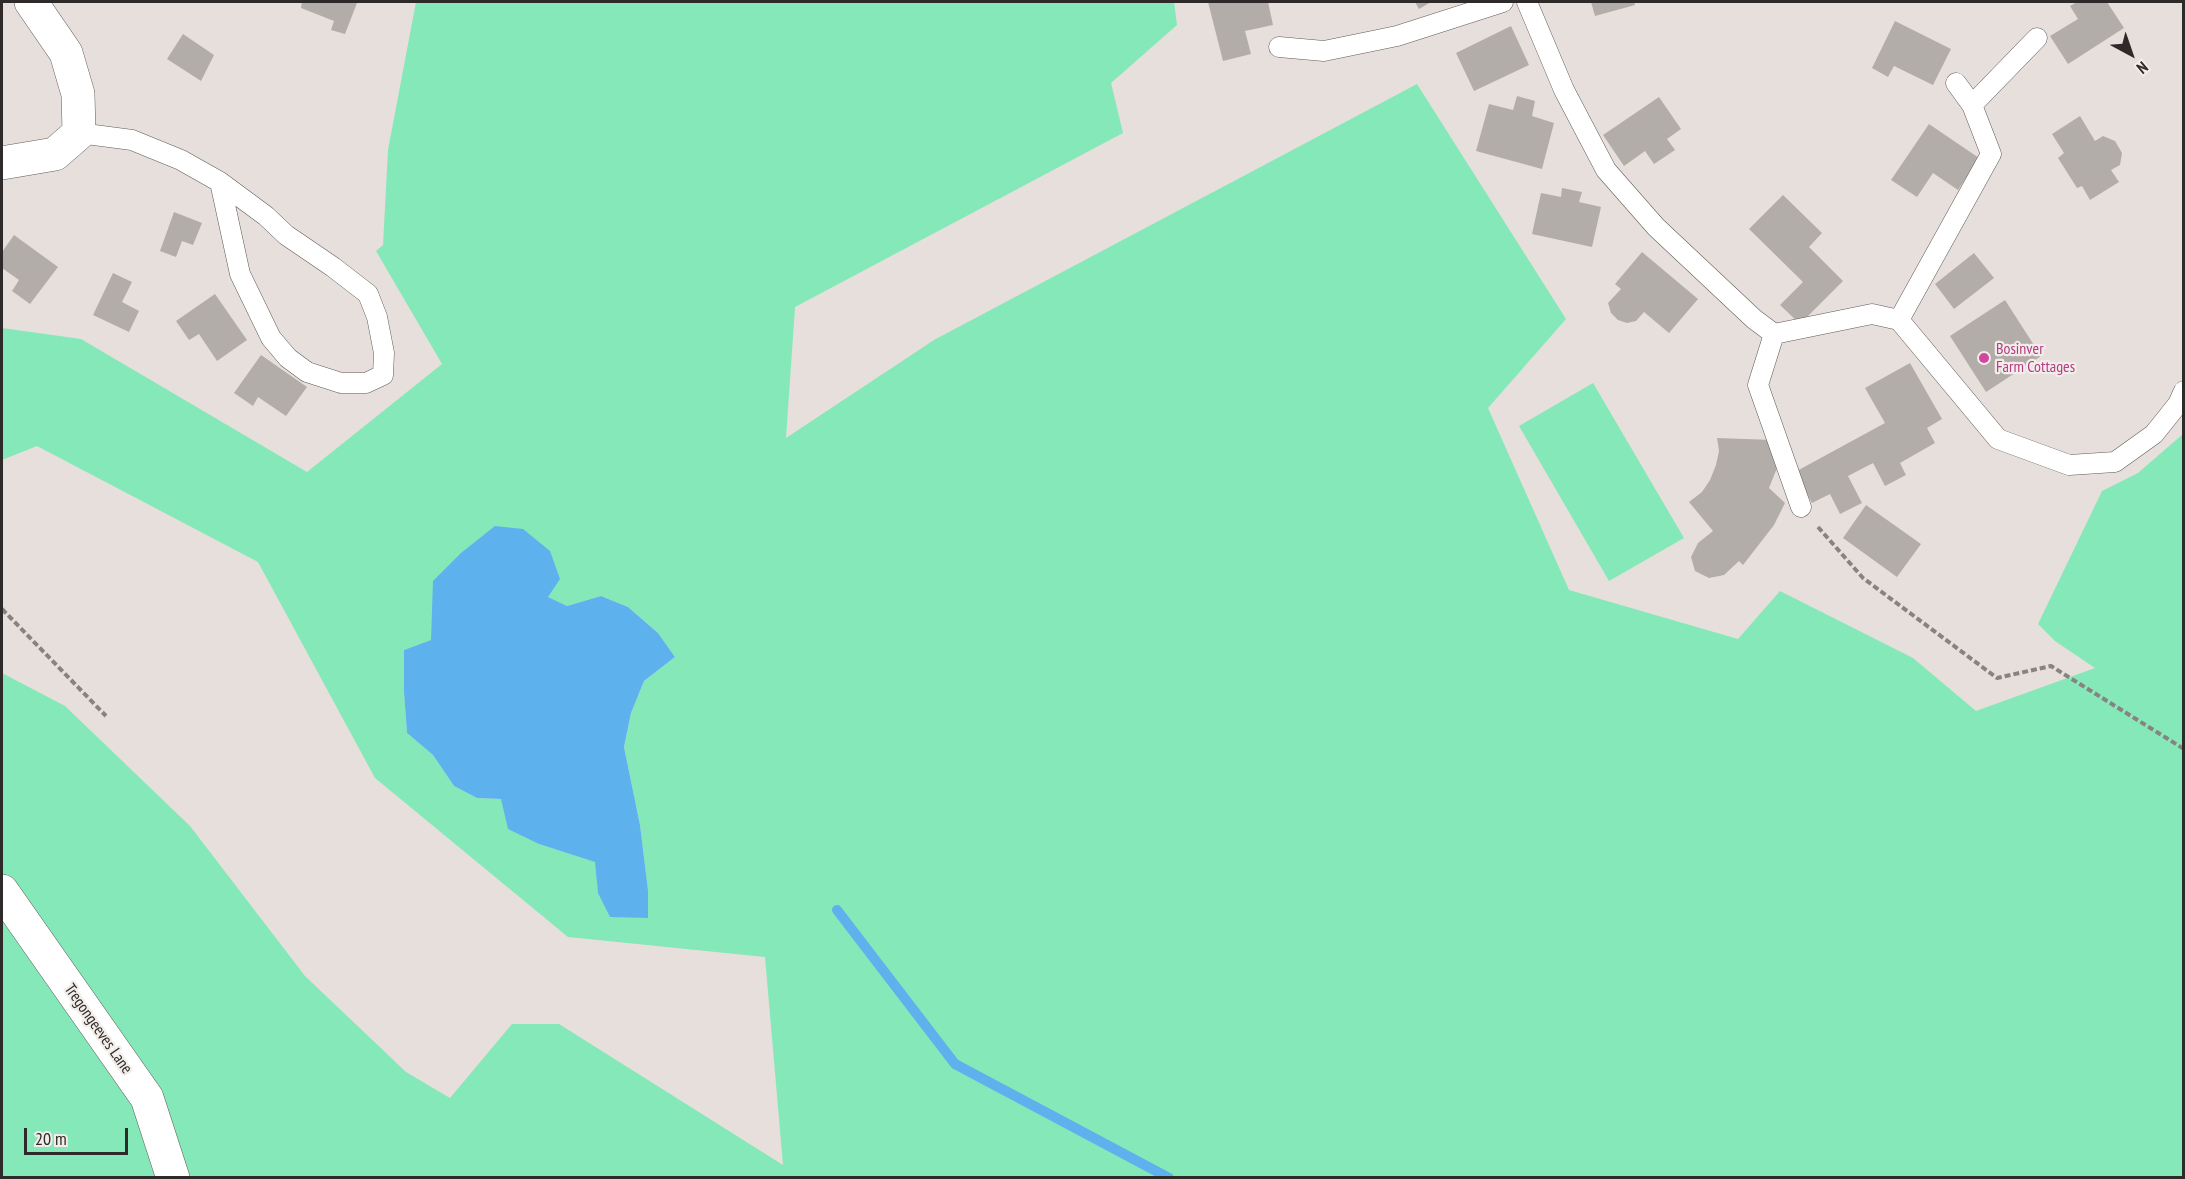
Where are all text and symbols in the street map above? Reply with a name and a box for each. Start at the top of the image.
north arrow [2101,24,2161,84]
text: N [2133,57,2152,78]
place label: Bosinver Farm Cottages [1996,339,2075,377]
marker: Bosinver Farm Cottages [1977,351,1991,365]
street label: Tregongeeves Lane [60,980,136,1078]
scale bar [27,1116,130,1154]
text: 20 m [35,1127,67,1150]

